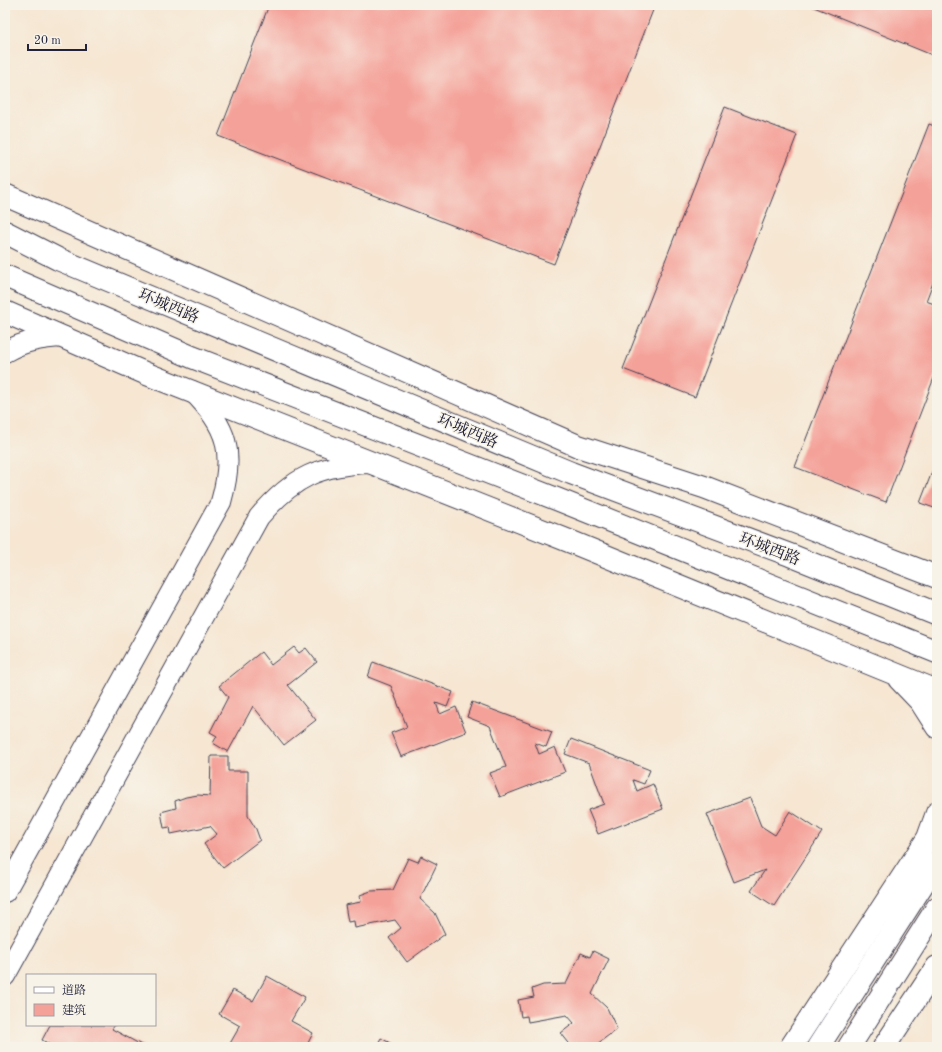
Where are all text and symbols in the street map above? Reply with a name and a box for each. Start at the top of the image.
scale bar [28,26,86,52]
text: 20 m [34,35,61,47]
street label: 环城西路 [136,285,202,327]
street label: 环城西路 [435,410,501,452]
street label: 环城西路 [737,529,803,569]
legend [26,974,156,1026]
text: 道路 [62,983,86,997]
text: 建筑 [62,1003,86,1017]

